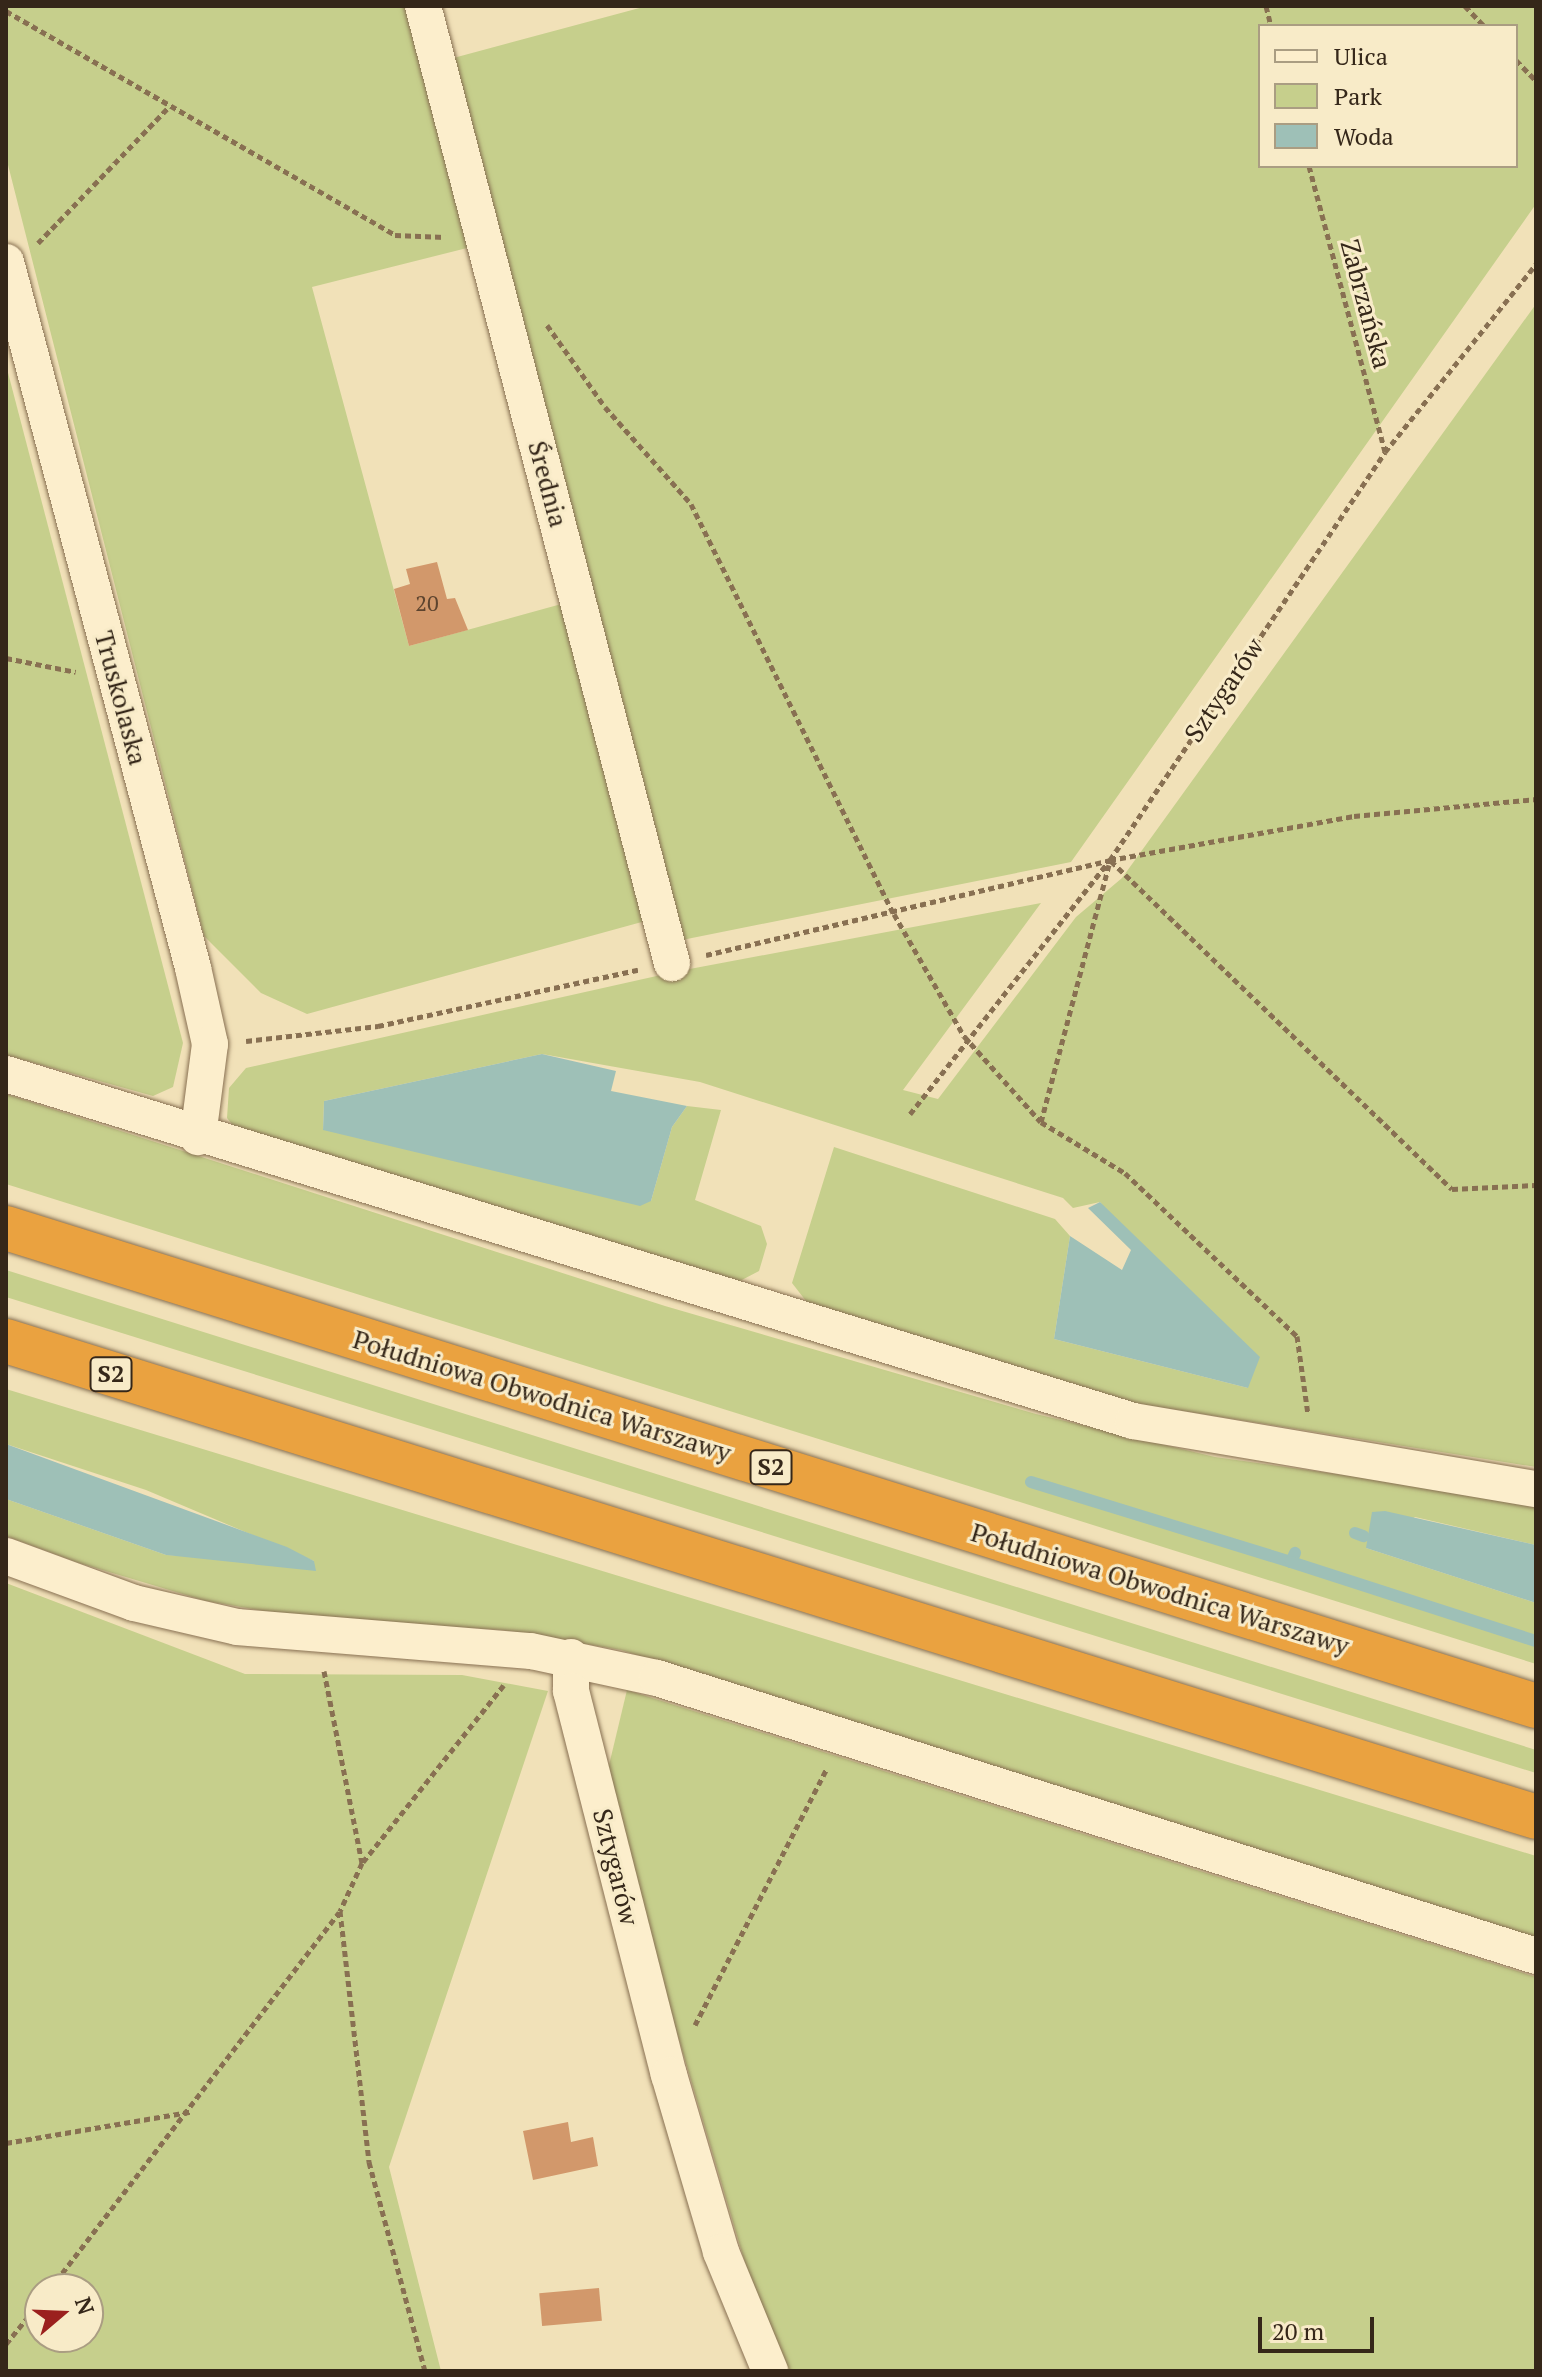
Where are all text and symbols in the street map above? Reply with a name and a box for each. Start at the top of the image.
legend [1258,24,1518,168]
text: Ulica [1334,40,1388,72]
text: Park [1334,80,1382,112]
text: Woda [1334,120,1394,152]
street label: Zabrzańska [1334,236,1398,372]
street label: Średnia [522,438,574,530]
house number: 20 [415,590,439,616]
street label: Truskolaska [88,627,154,769]
street label: Sztygarów [1178,632,1270,748]
street label: Południowa Obwodnica Warszawy [349,1324,735,1468]
road number: S2 [89,1354,133,1394]
road number: S2 [749,1447,793,1487]
street label: Południowa Obwodnica Warszawy [967,1517,1353,1661]
street label: Sztygarów [587,1806,645,1928]
north arrow [24,2273,104,2353]
text: N [69,2293,102,2318]
scale bar [1262,2301,1378,2351]
text: 20 m [1272,2315,1324,2347]

